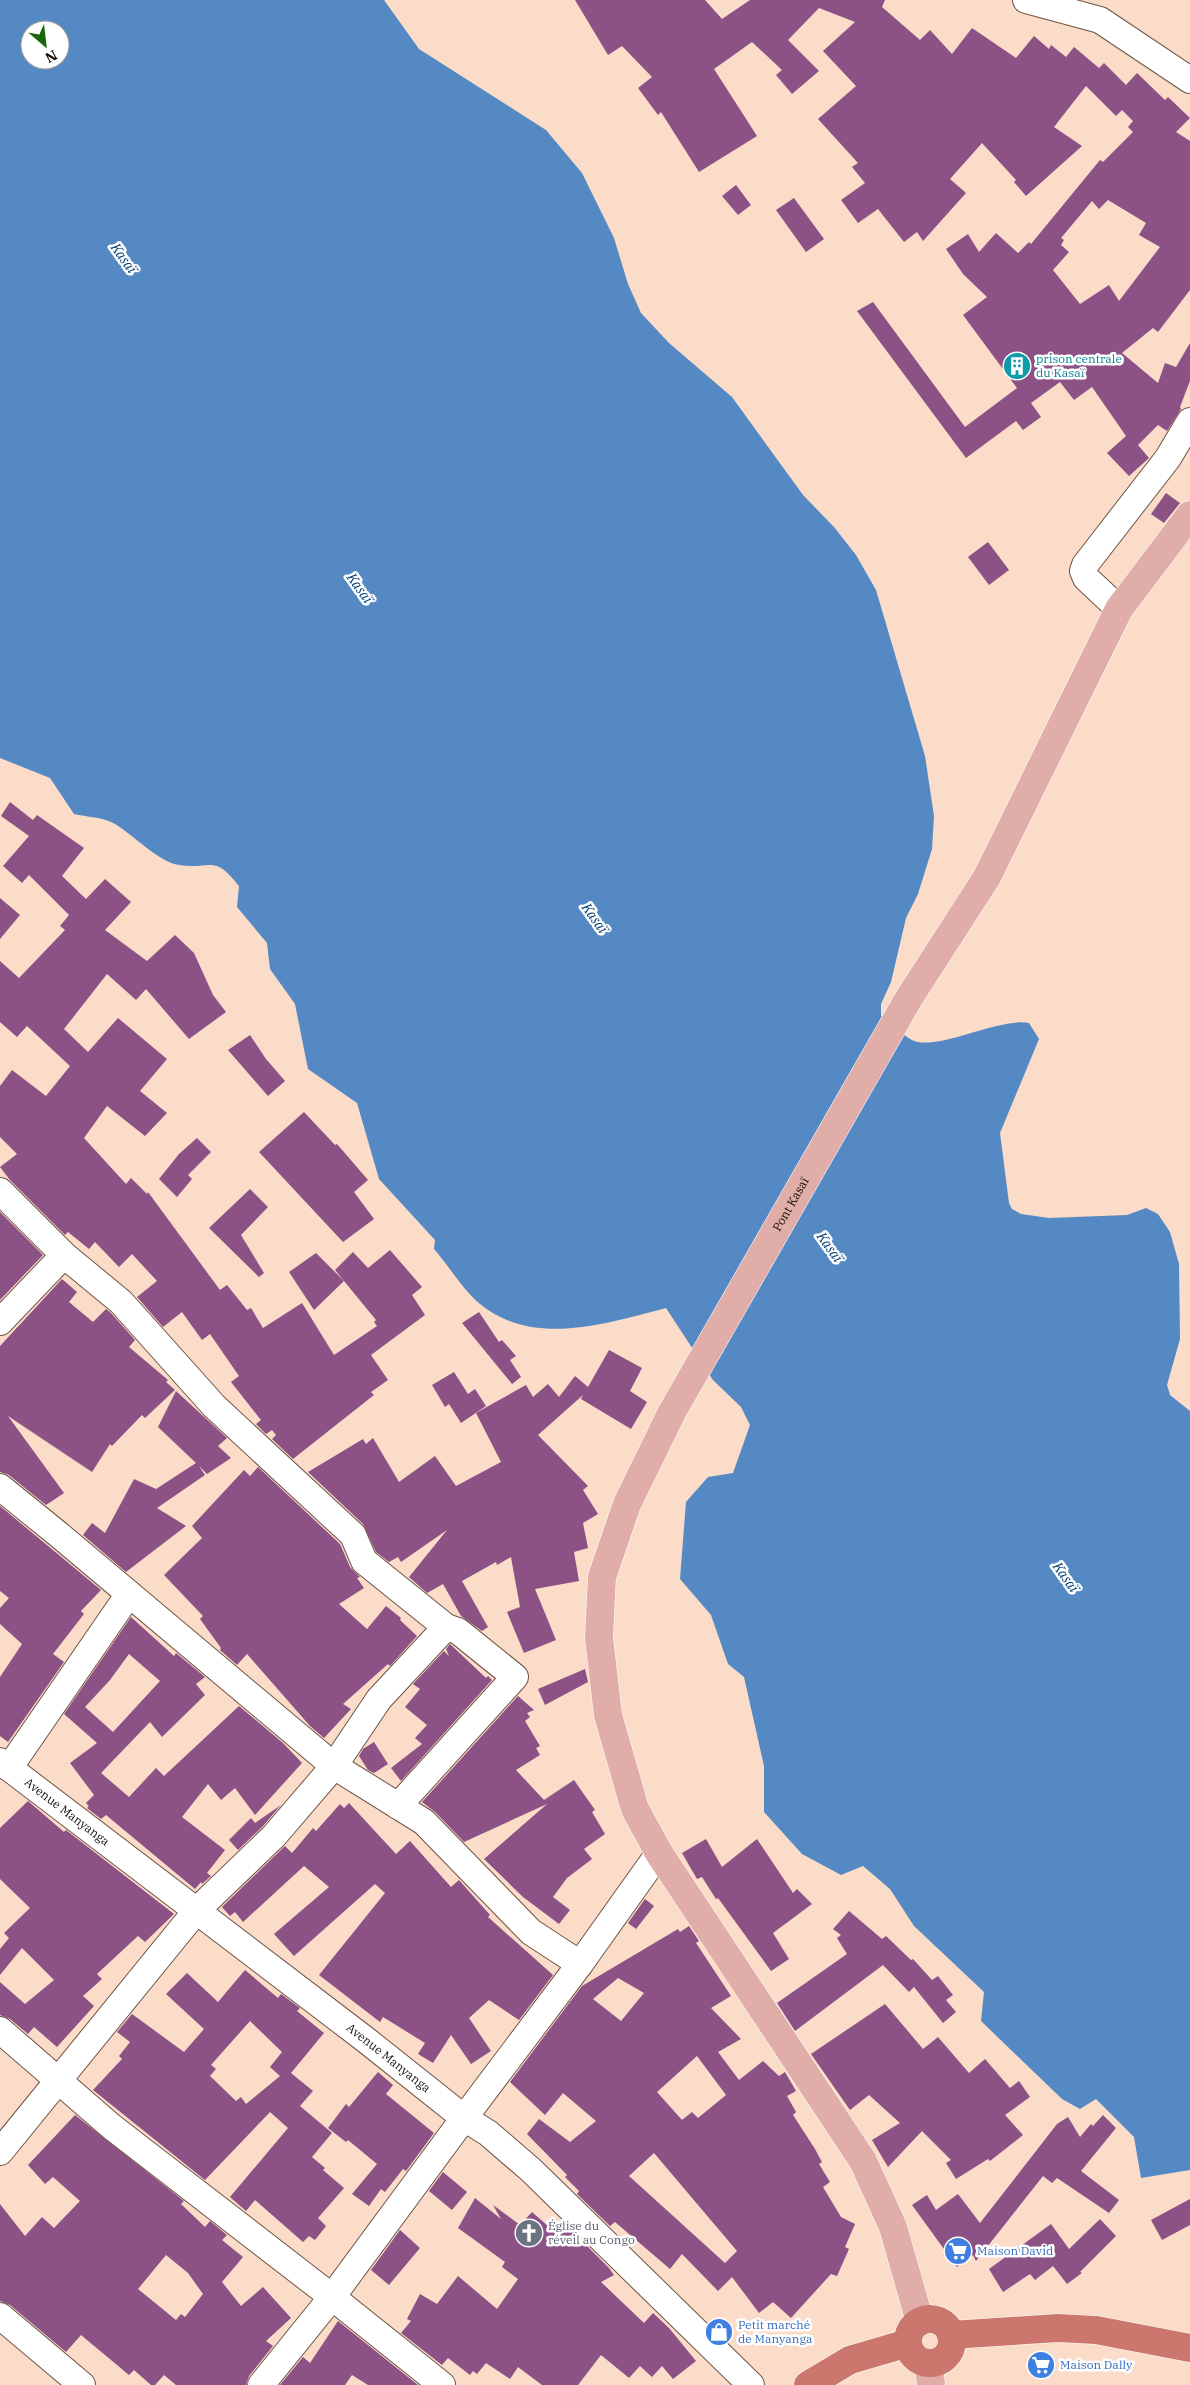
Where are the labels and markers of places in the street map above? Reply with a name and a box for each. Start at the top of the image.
building icon: prison centrale du Kasaï [1002,351,1032,381]
place label: prison centrale du Kasaï [1036,351,1122,380]
church icon: Église du réveil au Congo [514,2218,544,2248]
place label: Église du réveil au Congo [548,2218,635,2247]
supermarket icon: Maison David [943,2236,973,2266]
place label: Maison David [977,2243,1053,2258]
shop icon: Petit marché de Manyanga [704,2317,734,2347]
place label: Petit marché de Manyanga [738,2317,813,2346]
supermarket icon: Maison Dally [1026,2350,1056,2380]
place label: Maison Dally [1060,2357,1133,2372]

